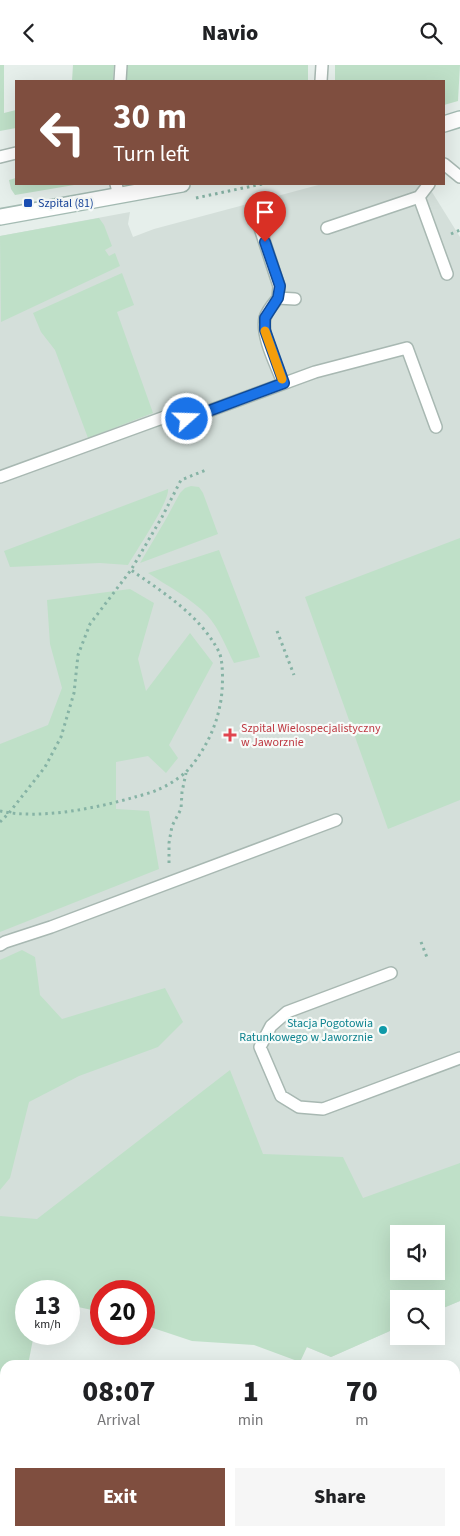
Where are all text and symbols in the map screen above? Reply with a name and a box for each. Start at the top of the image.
text: Navio [202,17,258,49]
icon: back [15,19,43,47]
icon: search [417,19,445,47]
text: 30 m [113,92,187,142]
icon: left [30,100,95,165]
text: Turn left [113,138,189,170]
pin [244,191,286,242]
place label: Szpital (81) [38,195,94,212]
marker: Szpital (81) [22,197,34,209]
icon: arrive [251,198,279,226]
position arrow [160,392,212,444]
place label: Szpital Wielospecjalistyczny w Jaworznie [241,720,381,751]
marker: Szpital Wielospecjalistyczny w Jaworznie [223,728,237,742]
place label: Stacja Pogotowia Ratunkowego w Jaworznie [239,1015,373,1046]
marker: Stacja Pogotowia Ratunkowego w Jaworznie [377,1024,389,1036]
map controls [390,1225,445,1345]
button: sound [390,1225,445,1280]
speed limit sign: 20 [90,1280,155,1345]
text: 13 [34,1288,61,1324]
button: search [390,1290,445,1345]
text: km/h [34,1316,61,1333]
text: 08:07 [82,1370,156,1413]
text: 1 [243,1370,259,1413]
text: 70 [346,1370,378,1413]
text: Arrival [97,1409,140,1431]
text: min [238,1409,264,1431]
text: m [355,1409,368,1431]
button: Exit [15,1468,225,1526]
button: Share [235,1468,445,1526]

